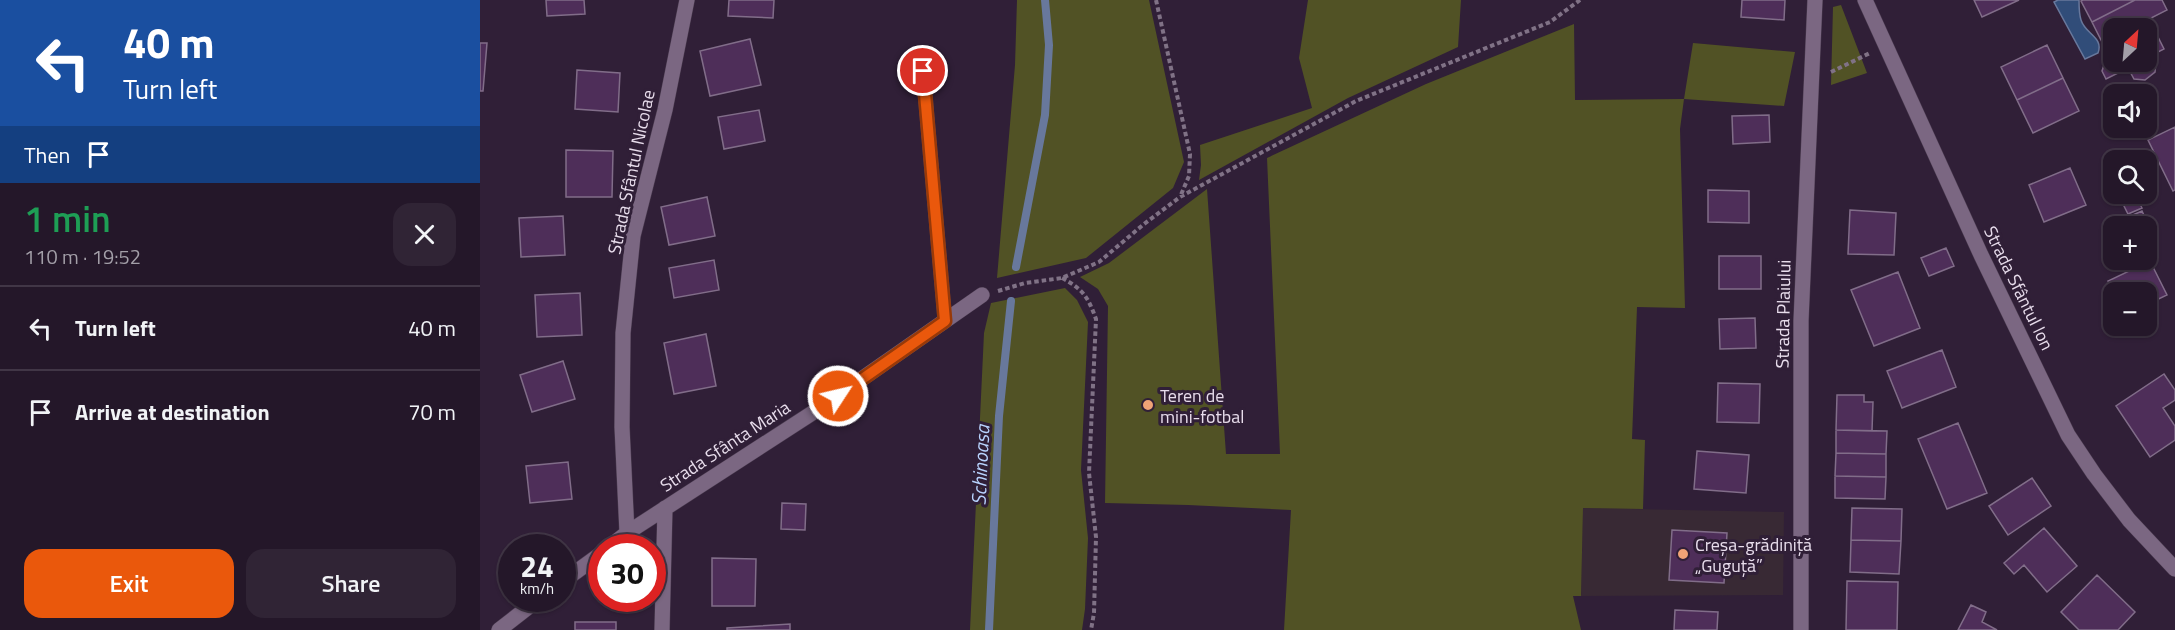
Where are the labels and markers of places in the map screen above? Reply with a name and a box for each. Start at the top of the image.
pin [897,45,948,96]
place label: Teren de mini-fotbal [1160,382,1244,430]
marker: Teren de mini-fotbal [1141,398,1155,412]
place label: Creșa-grădiniță „Guguță” [1695,531,1812,579]
marker: Creșa-grădiniță „Guguță” [1676,547,1690,561]

